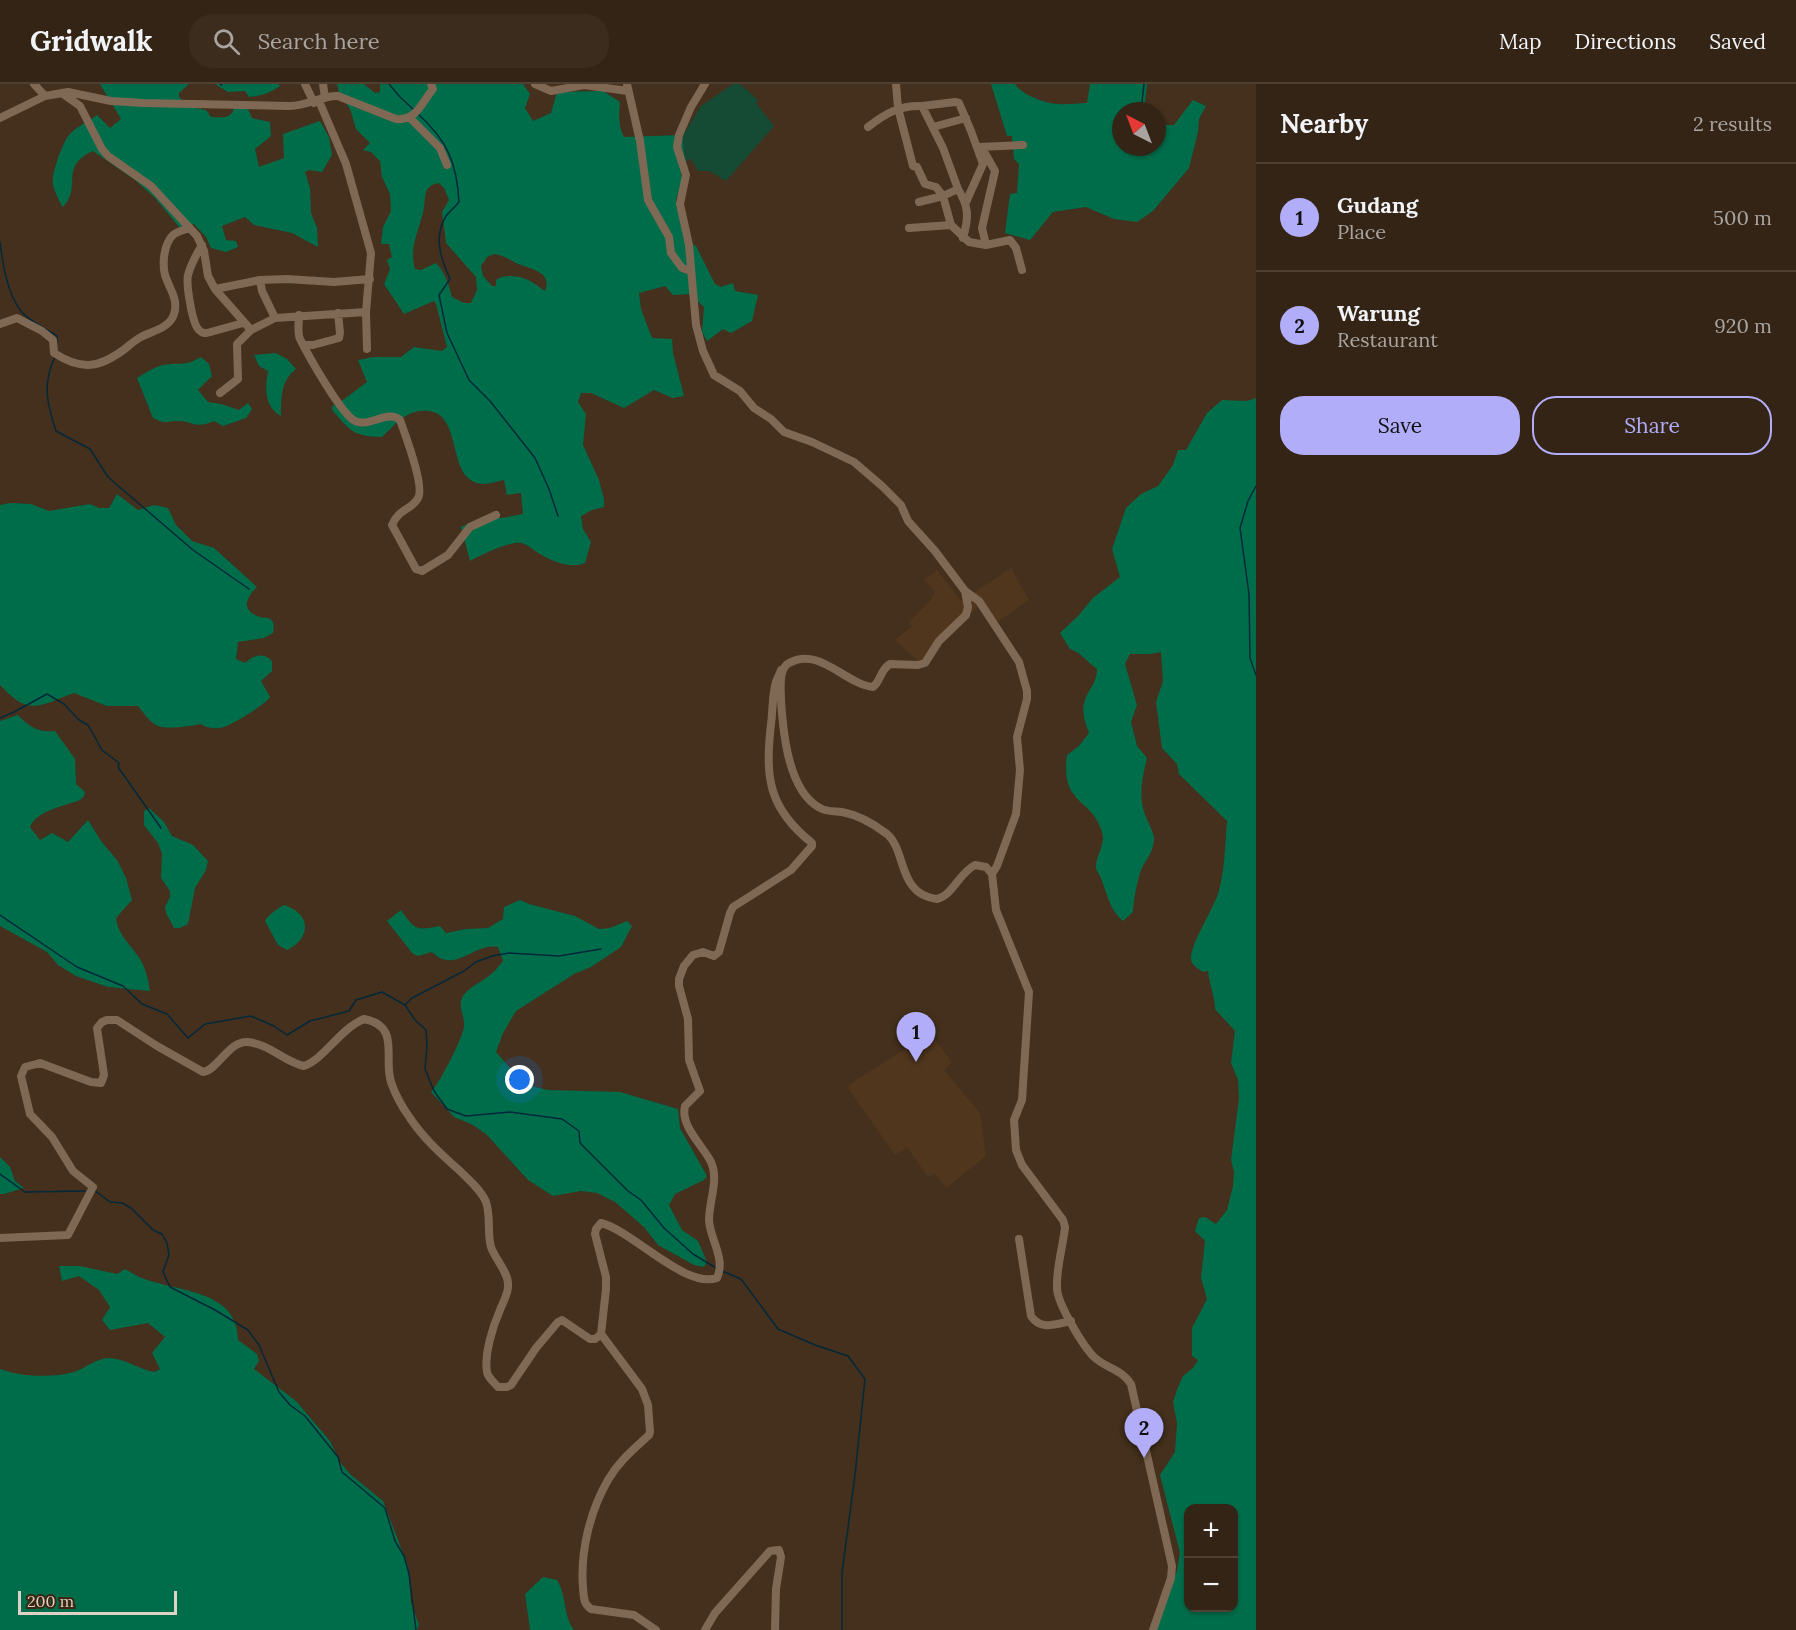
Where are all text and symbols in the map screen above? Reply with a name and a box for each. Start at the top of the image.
search box [189,14,609,68]
text: Gridwalk [30,23,153,59]
icon: search [210,25,243,58]
text: Search here [258,27,380,55]
text: Map [1499,28,1542,55]
text: Directions [1575,28,1676,55]
text: Saved [1709,28,1766,55]
north arrow [1112,102,1166,156]
text: Nearby [1280,107,1368,140]
text: 2 results [1693,111,1772,136]
text: Gudang [1337,191,1418,219]
text: 1 [1295,205,1304,230]
text: 500 m [1713,205,1772,230]
text: Place [1337,219,1386,244]
text: Warung [1337,299,1420,327]
text: 2 [1294,313,1305,338]
text: 920 m [1714,313,1772,338]
text: Restaurant [1337,327,1438,352]
button: Save [1280,396,1520,455]
button: Share [1532,396,1772,455]
pin: 1 [896,1012,936,1062]
your location [505,1065,534,1094]
pin: 2 [1124,1408,1164,1458]
map controls [1184,1504,1238,1612]
button: + [1184,1504,1238,1558]
button: − [1184,1558,1238,1612]
scale bar [18,1588,177,1616]
text: 200 m [27,1591,74,1611]

